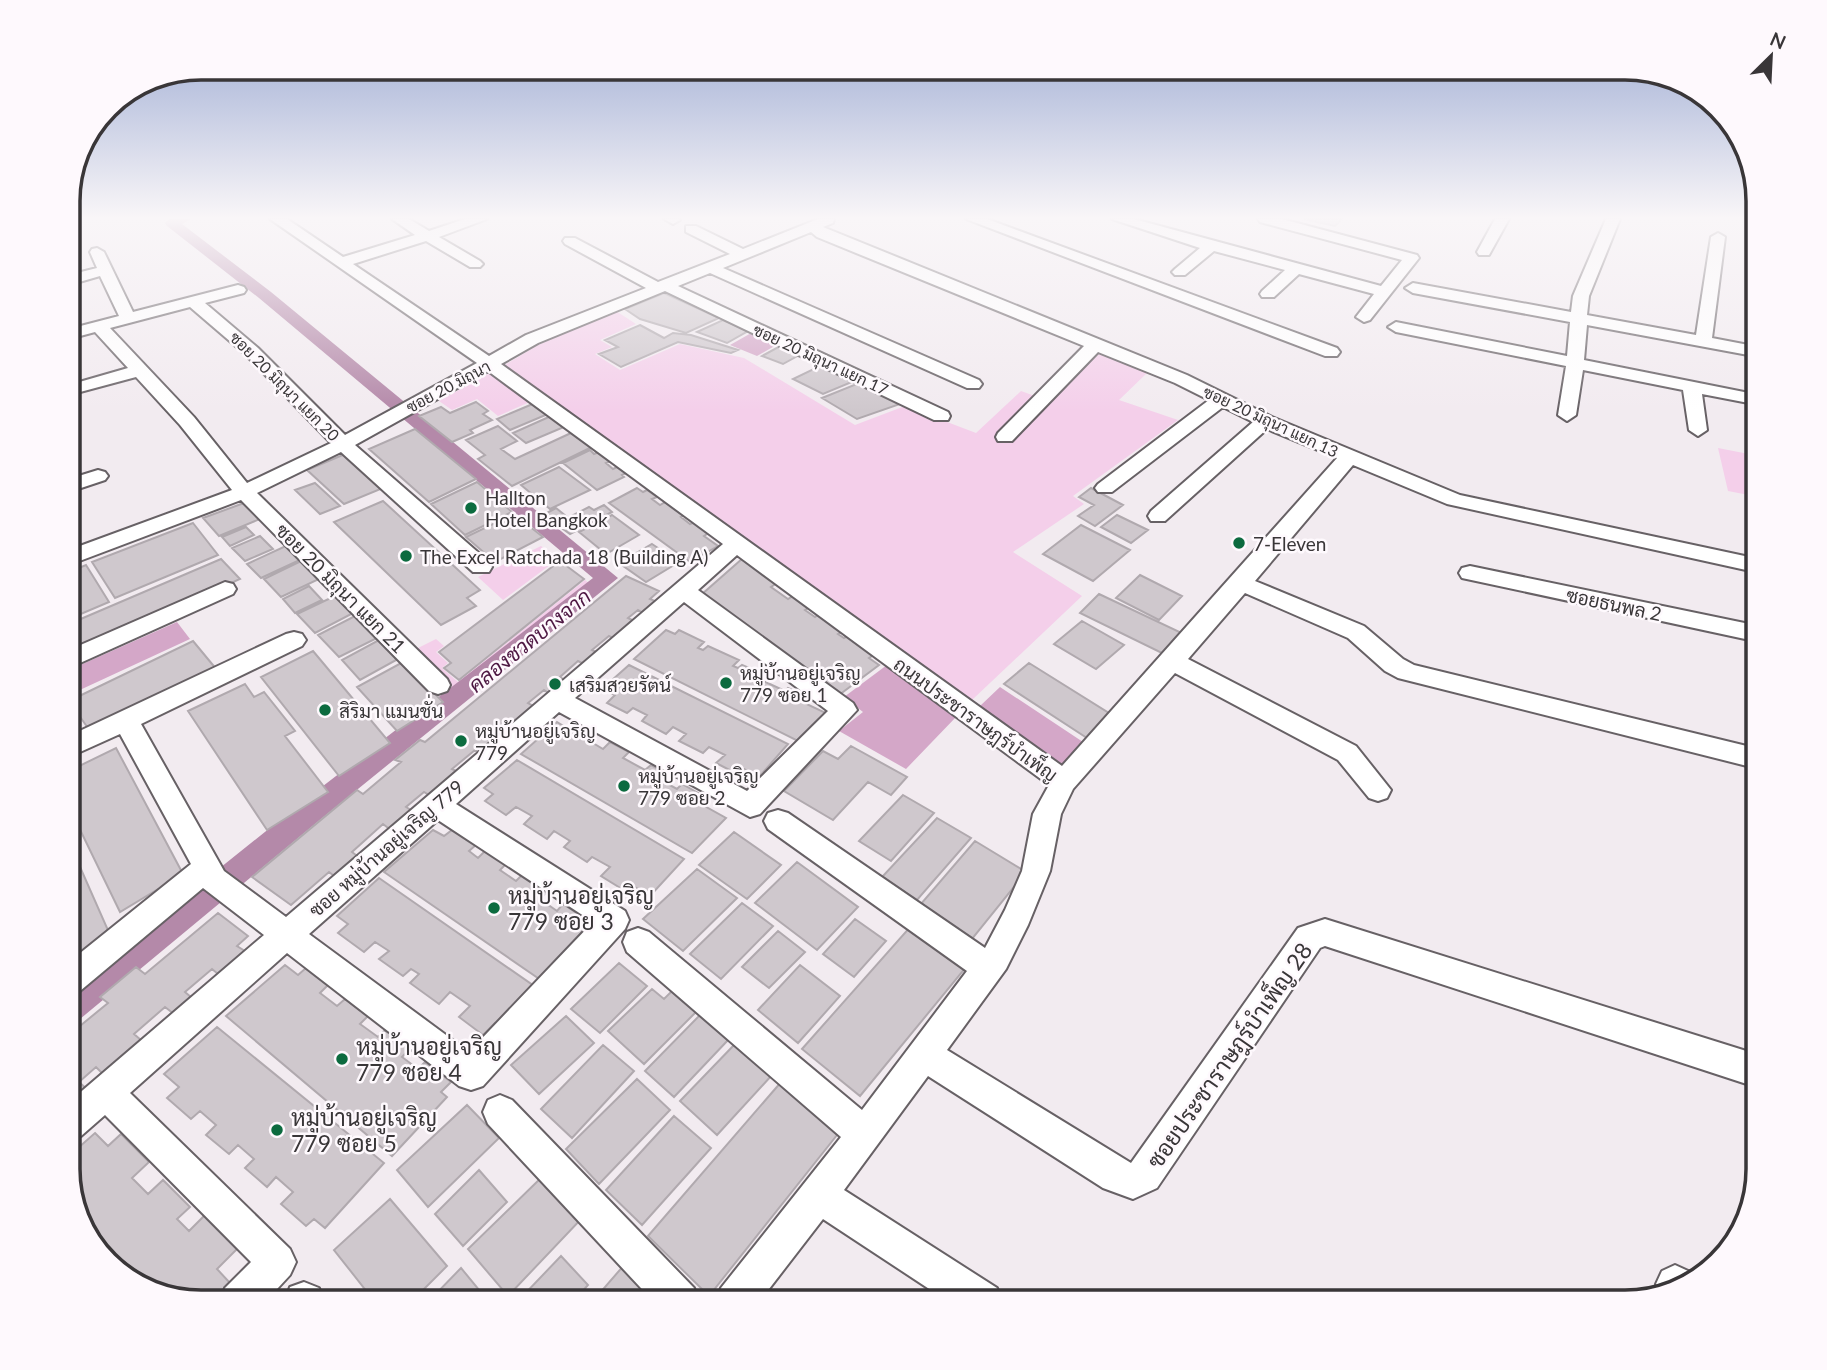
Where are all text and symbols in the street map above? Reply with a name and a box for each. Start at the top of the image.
north arrow [1736,21,1806,91]
text: N [1767,27,1789,53]
street label: ซอย 20 มิถุนา แยก 17 [749,319,891,401]
street label: ซอย 20 มิถุนา แยก 20 [224,327,344,447]
street label: ซอย 20 มิถุนา [403,356,495,419]
street label: ซอย 20 มิถุนา แยก 13 [1199,381,1341,463]
place label: Hallton Hotel Bangkok [485,486,608,531]
marker: Hallton Hotel Bangkok [463,500,479,516]
street label: ซอย 20 มิถุนา แยก 21 [270,518,411,659]
place label: 7-Eleven [1253,532,1326,555]
marker: 7-Eleven [1231,535,1247,551]
place label: The Excel Ratchada 18 (Building A) [420,545,708,568]
marker: The Excel Ratchada 18 (Building A) [398,548,414,564]
water label: คลองชวดบางจาก [463,583,595,697]
street label: ซอยธนพล 2 [1564,583,1664,625]
street label: ถนนประชาราษฎร์บำเพ็ญ [889,651,1063,788]
place label: หมู่บ้านอยู่เจริญ 779 ซอย 1 [740,661,861,706]
place label: เสริมสวยรัตน์ [569,673,671,696]
marker: หมู่บ้านอยู่เจริญ 779 ซอย 1 [718,675,734,691]
marker: เสริมสวยรัตน์ [547,676,563,692]
place label: สิริมา แมนชั่น [339,694,443,722]
marker: สิริมา แมนชั่น [317,702,333,718]
place label: หมู่บ้านอยู่เจริญ 779 [475,719,596,764]
marker: หมู่บ้านอยู่เจริญ 779 [453,733,469,749]
place label: หมู่บ้านอยู่เจริญ 779 ซอย 2 [638,764,759,809]
street label: ซอย หมู่บ้านอยู่เจริญ 779 [304,775,470,924]
marker: หมู่บ้านอยู่เจริญ 779 ซอย 2 [616,778,632,794]
place label: หมู่บ้านอยู่เจริญ 779 ซอย 3 [508,881,654,935]
marker: หมู่บ้านอยู่เจริญ 779 ซอย 3 [486,900,502,916]
street label: ซอยประชาราษฎร์บำเพ็ญ 28 [1139,936,1320,1175]
place label: หมู่บ้านอยู่เจริญ 779 ซอย 4 [356,1032,502,1086]
marker: หมู่บ้านอยู่เจริญ 779 ซอย 4 [334,1051,350,1067]
place label: หมู่บ้านอยู่เจริญ 779 ซอย 5 [291,1103,437,1157]
marker: หมู่บ้านอยู่เจริญ 779 ซอย 5 [269,1122,285,1138]

